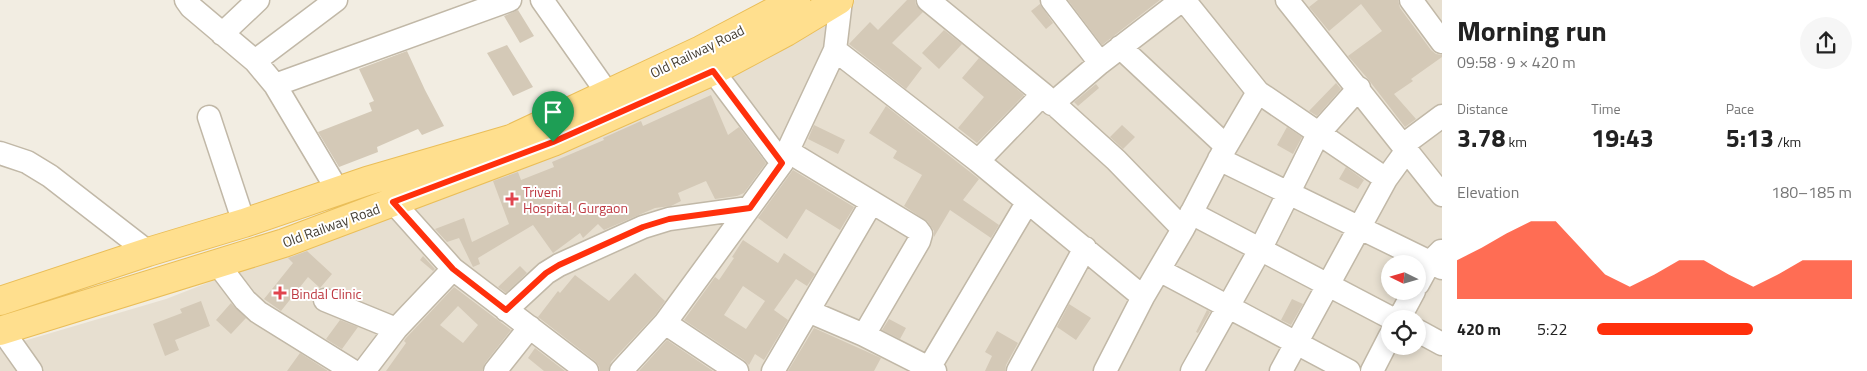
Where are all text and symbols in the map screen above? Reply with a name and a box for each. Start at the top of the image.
text: Morning run [1457,9,1607,52]
button: share [1800,17,1852,69]
street label: Old Railway Road [646,19,748,83]
text: 09:58 · 9 × 420 m [1457,50,1576,74]
pin [532,91,574,142]
icon: arrive [539,98,567,126]
text: Distance [1457,98,1508,119]
text: Time [1591,98,1621,119]
text: Pace [1726,98,1754,119]
text: 3.78 [1457,119,1505,157]
text: 19:43 [1591,119,1654,157]
text: 5:13 [1726,119,1774,157]
text: km [1505,131,1527,152]
text: /km [1774,131,1801,152]
text: Elevation [1457,180,1519,204]
text: 180–185 m [1771,180,1852,204]
place label: Triveni Hospital, Gurgaon [523,181,628,218]
marker: Triveni Hospital, Gurgaon [505,192,519,206]
street label: Old Railway Road [279,198,383,252]
north arrow [1381,255,1426,300]
map controls [1381,255,1426,355]
place label: Bindal Clinic [291,283,362,304]
marker: Bindal Clinic [273,286,287,300]
button: locate [1381,310,1426,355]
text: 420 m [1457,317,1501,341]
text: 5:22 [1537,317,1567,341]

